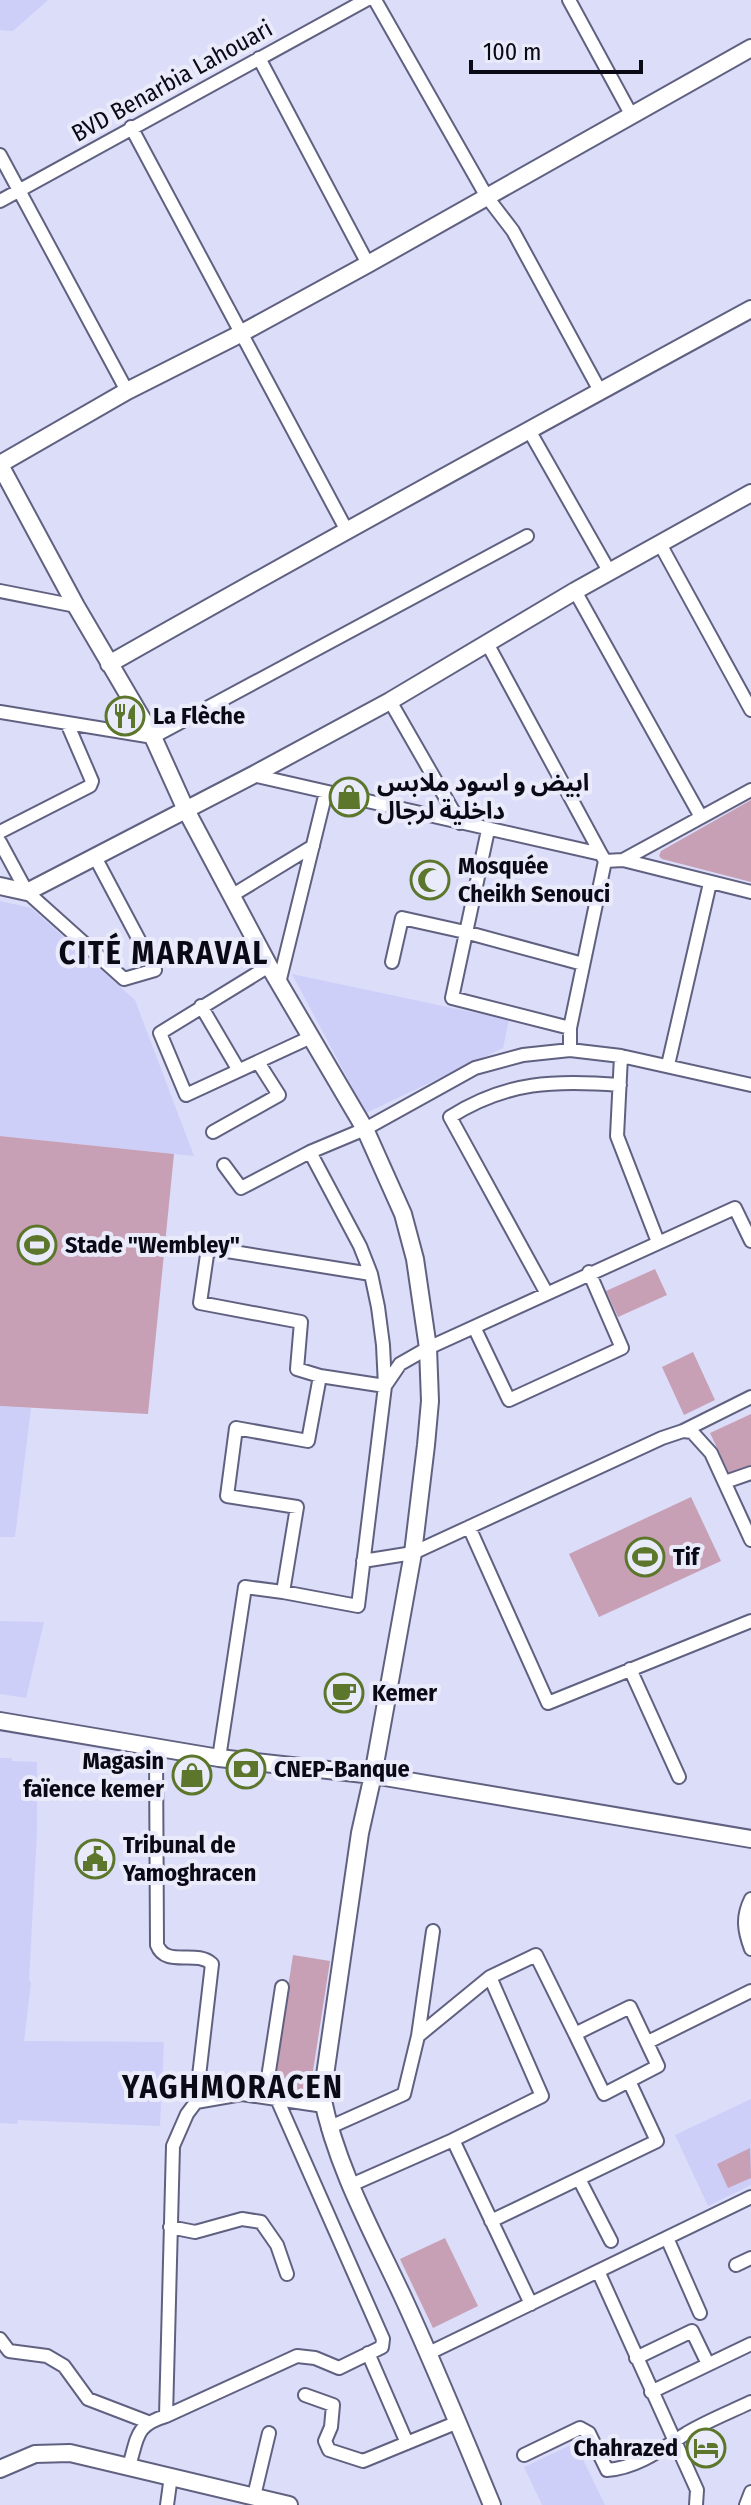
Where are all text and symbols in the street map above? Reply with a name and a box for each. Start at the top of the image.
street label: BVD Benarbia Lahouari [67,14,277,148]
scale bar [471,24,641,74]
text: 100 m [483,38,541,66]
restaurant icon: La Flèche [104,695,146,737]
place label: La Flèche [153,702,245,730]
place label: ابيض و اسود ملابس داخلية لرجال [377,769,589,825]
shop icon: ابيض و اسود ملابس داخلية لرجال [328,776,370,818]
place label: Mosquée Cheikh Senouci [458,852,610,908]
mosque icon: Mosquée Cheikh Senouci [409,859,451,901]
district label: CITÉ MARAVAL [59,932,269,972]
sports icon: Stade "Wembley" [16,1224,58,1266]
place label: Stade "Wembley" [65,1231,240,1259]
sports icon: Tif [624,1536,666,1578]
place label: Tif [673,1543,701,1571]
cafe icon: Kemer [323,1672,365,1714]
place label: Kemer [372,1679,437,1707]
place label: Magasin faïence kemer [23,1747,164,1803]
bank icon: CNEP-Banque [225,1748,267,1790]
shop icon: Magasin faïence kemer [171,1754,213,1796]
place label: CNEP-Banque [274,1755,410,1783]
place label: Tribunal de Yamoghracen [122,1831,256,1887]
public building icon: Tribunal de Yamoghracen [74,1838,116,1880]
district label: YAGHMORACEN [121,2068,344,2106]
hotel icon: Chahrazed [685,2427,727,2469]
place label: Chahrazed [574,2434,678,2462]

